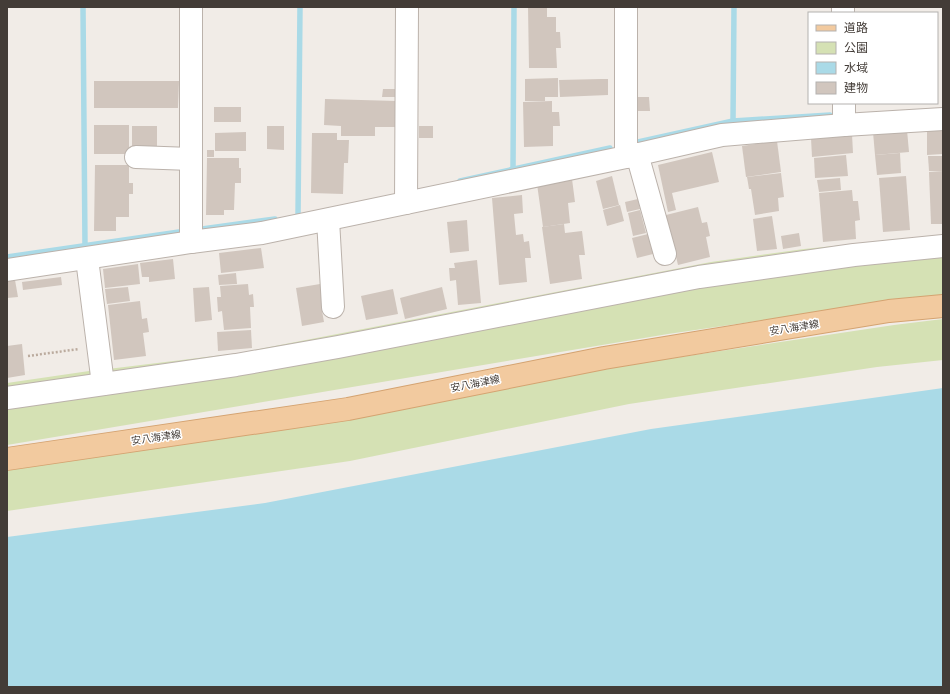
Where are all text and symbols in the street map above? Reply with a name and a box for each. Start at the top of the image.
legend [808,12,938,104]
text: 道路 [844,21,868,36]
text: 公園 [844,41,868,56]
text: 水域 [844,61,868,76]
text: 建物 [844,81,868,96]
street label: 安八海津線 [769,318,820,338]
street label: 安八海津線 [450,373,501,395]
street label: 安八海津線 [131,429,182,447]

